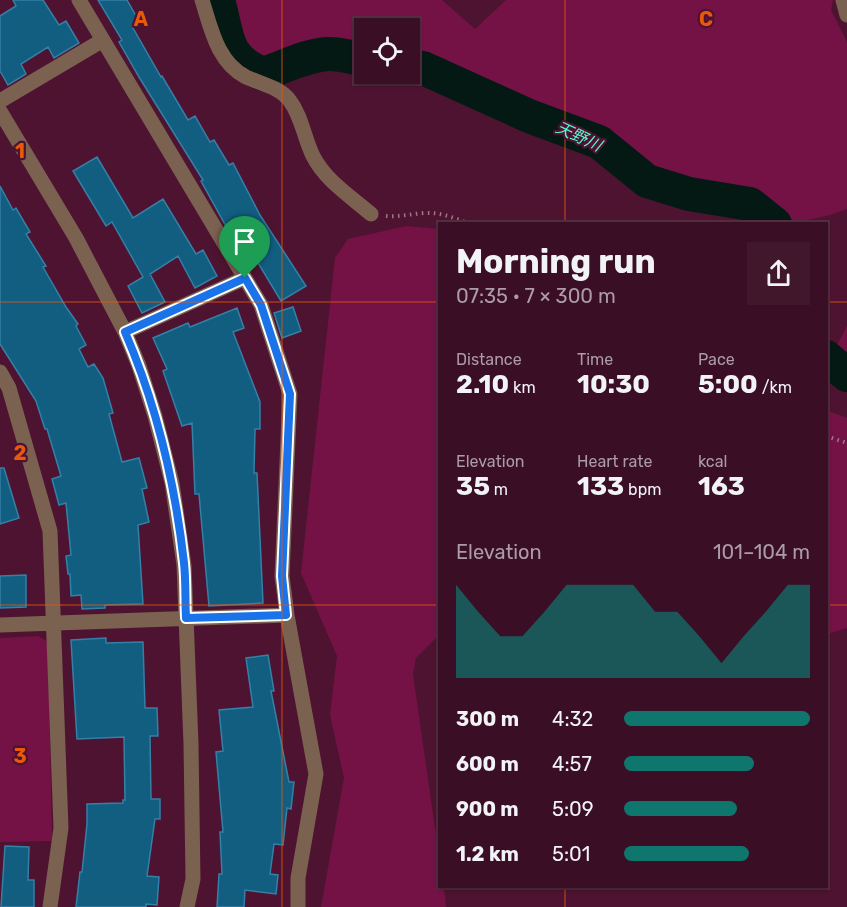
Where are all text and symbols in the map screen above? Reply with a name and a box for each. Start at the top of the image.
text: A [134,7,149,31]
text: C [699,7,713,31]
map controls [354,18,420,84]
button: locate [354,18,420,84]
water label: 天野川 [553,118,606,156]
text: 1 [15,139,25,163]
pin [219,216,270,278]
icon: arrive [228,225,261,258]
text: Morning run [456,242,656,281]
button: share [747,242,810,305]
text: 07:35 · 7 × 300 m [456,284,616,308]
text: Distance [456,350,522,369]
text: Time [577,350,613,369]
text: Pace [698,350,735,369]
text: 2.10 [456,369,509,400]
text: 10:30 [577,369,650,400]
text: 5:00 [698,369,758,400]
text: km [509,378,536,397]
text: /km [758,378,792,397]
text: 2 [14,441,27,465]
text: Elevation [456,452,525,471]
text: Heart rate [577,452,652,471]
text: kcal [698,452,727,471]
text: 35 [456,471,490,502]
text: 133 [577,471,624,502]
text: 163 [698,471,745,502]
text: m [490,480,508,499]
text: bpm [624,480,661,499]
text: Elevation [456,540,542,564]
text: 101–104 m [713,540,810,564]
text: 300 m [456,707,519,731]
text: 4:32 [552,707,593,731]
text: 3 [13,744,27,768]
text: 600 m [456,752,519,776]
text: 4:57 [552,752,592,776]
text: 900 m [456,797,519,821]
text: 5:09 [552,797,594,821]
text: 1.2 km [456,842,519,866]
text: 5:01 [552,842,590,866]

